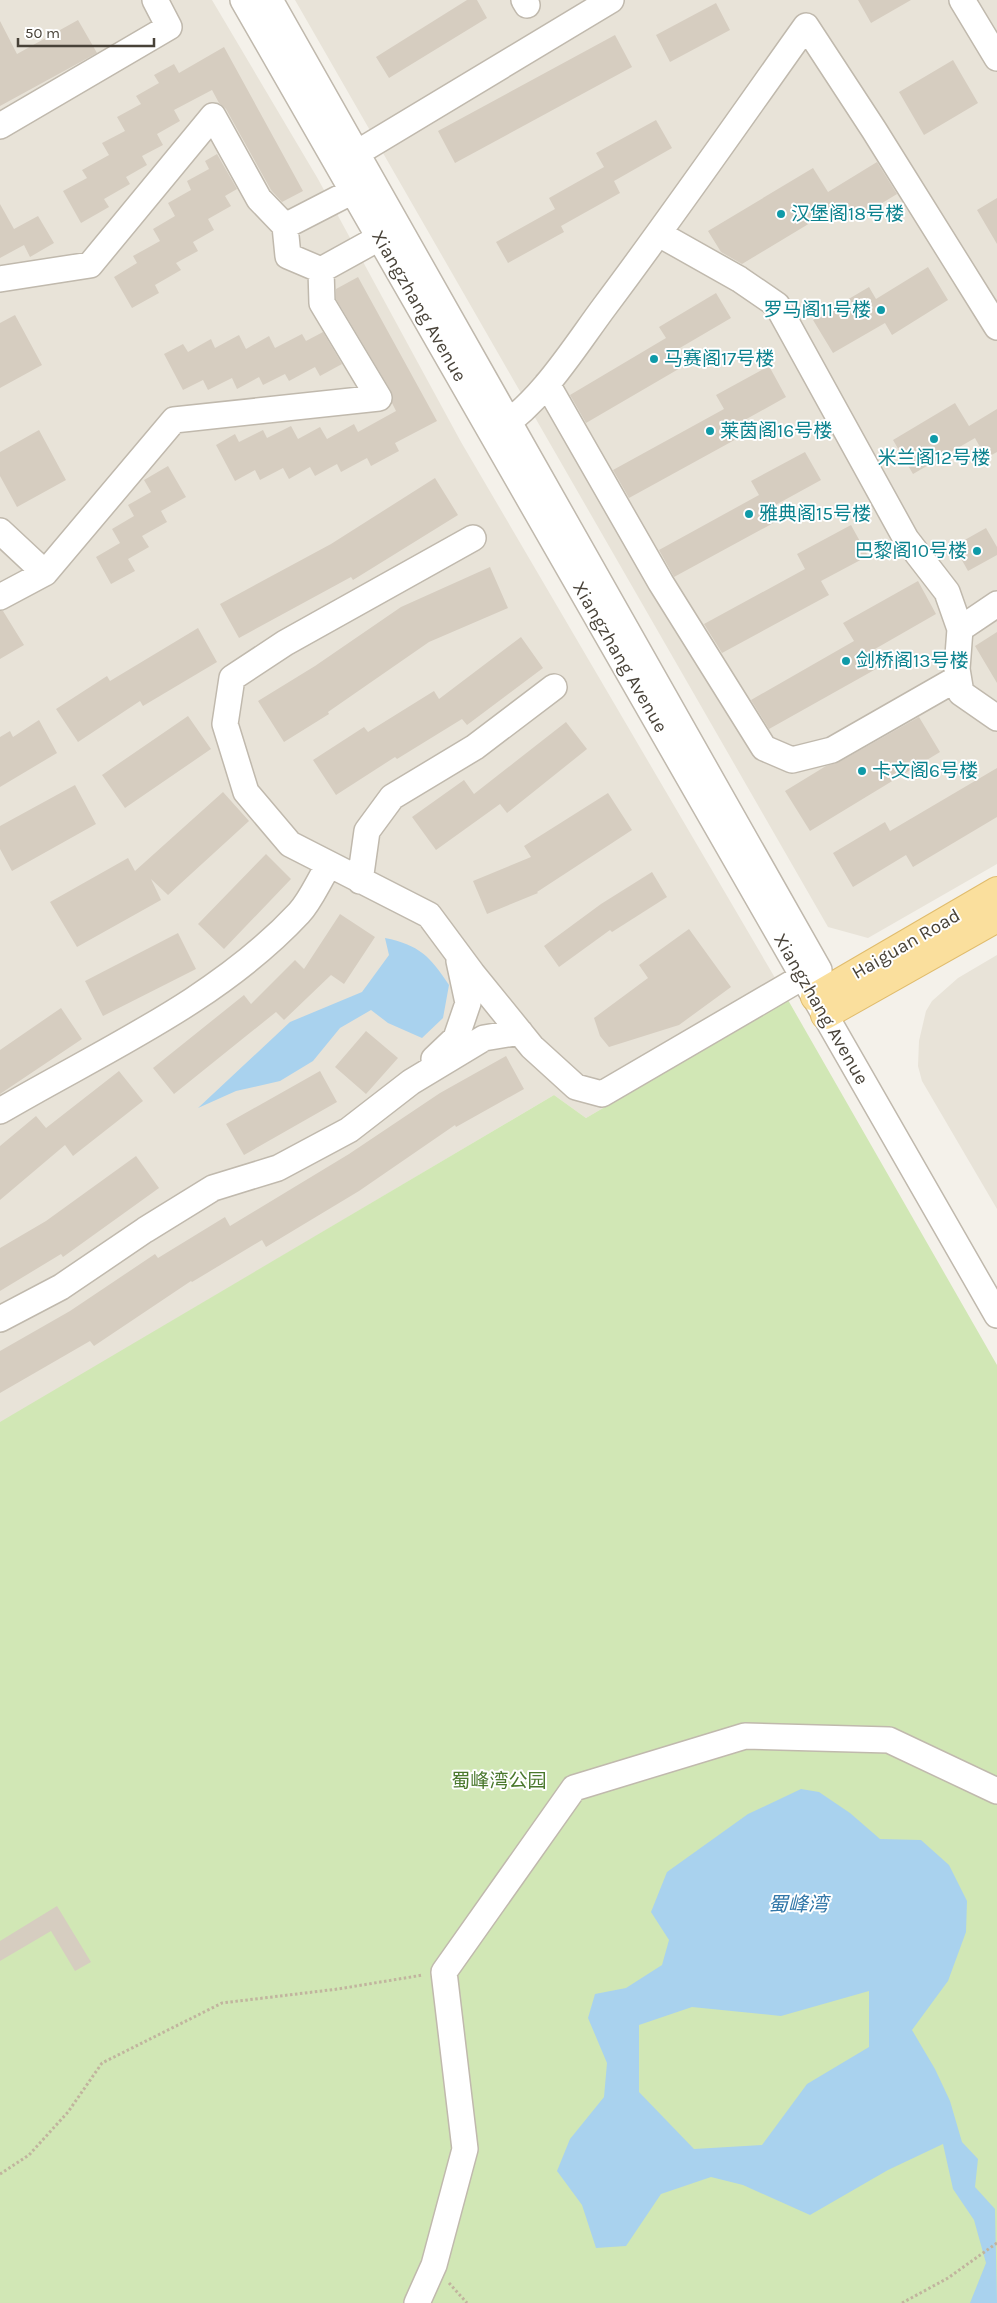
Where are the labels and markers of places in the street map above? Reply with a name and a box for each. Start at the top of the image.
place label: 汉堡阁18号楼 [791,203,904,225]
marker: 汉堡阁18号楼 [775,208,787,220]
place label: 罗马阁11号楼 [763,299,871,321]
marker: 罗马阁11号楼 [875,304,887,316]
place label: 马赛阁17号楼 [664,348,774,370]
marker: 马赛阁17号楼 [648,353,660,365]
place label: 莱茵阁16号楼 [720,420,832,442]
marker: 莱茵阁16号楼 [704,425,716,437]
marker: 米兰阁12号楼 [928,433,940,445]
place label: 米兰阁12号楼 [878,447,990,469]
place label: 雅典阁15号楼 [759,503,871,525]
marker: 雅典阁15号楼 [743,508,755,520]
place label: 巴黎阁10号楼 [854,540,967,562]
marker: 巴黎阁10号楼 [971,545,983,557]
place label: 剑桥阁13号楼 [856,650,969,672]
marker: 剑桥阁13号楼 [840,655,852,667]
place label: 卡文阁6号楼 [872,760,978,782]
marker: 卡文阁6号楼 [856,765,868,777]

